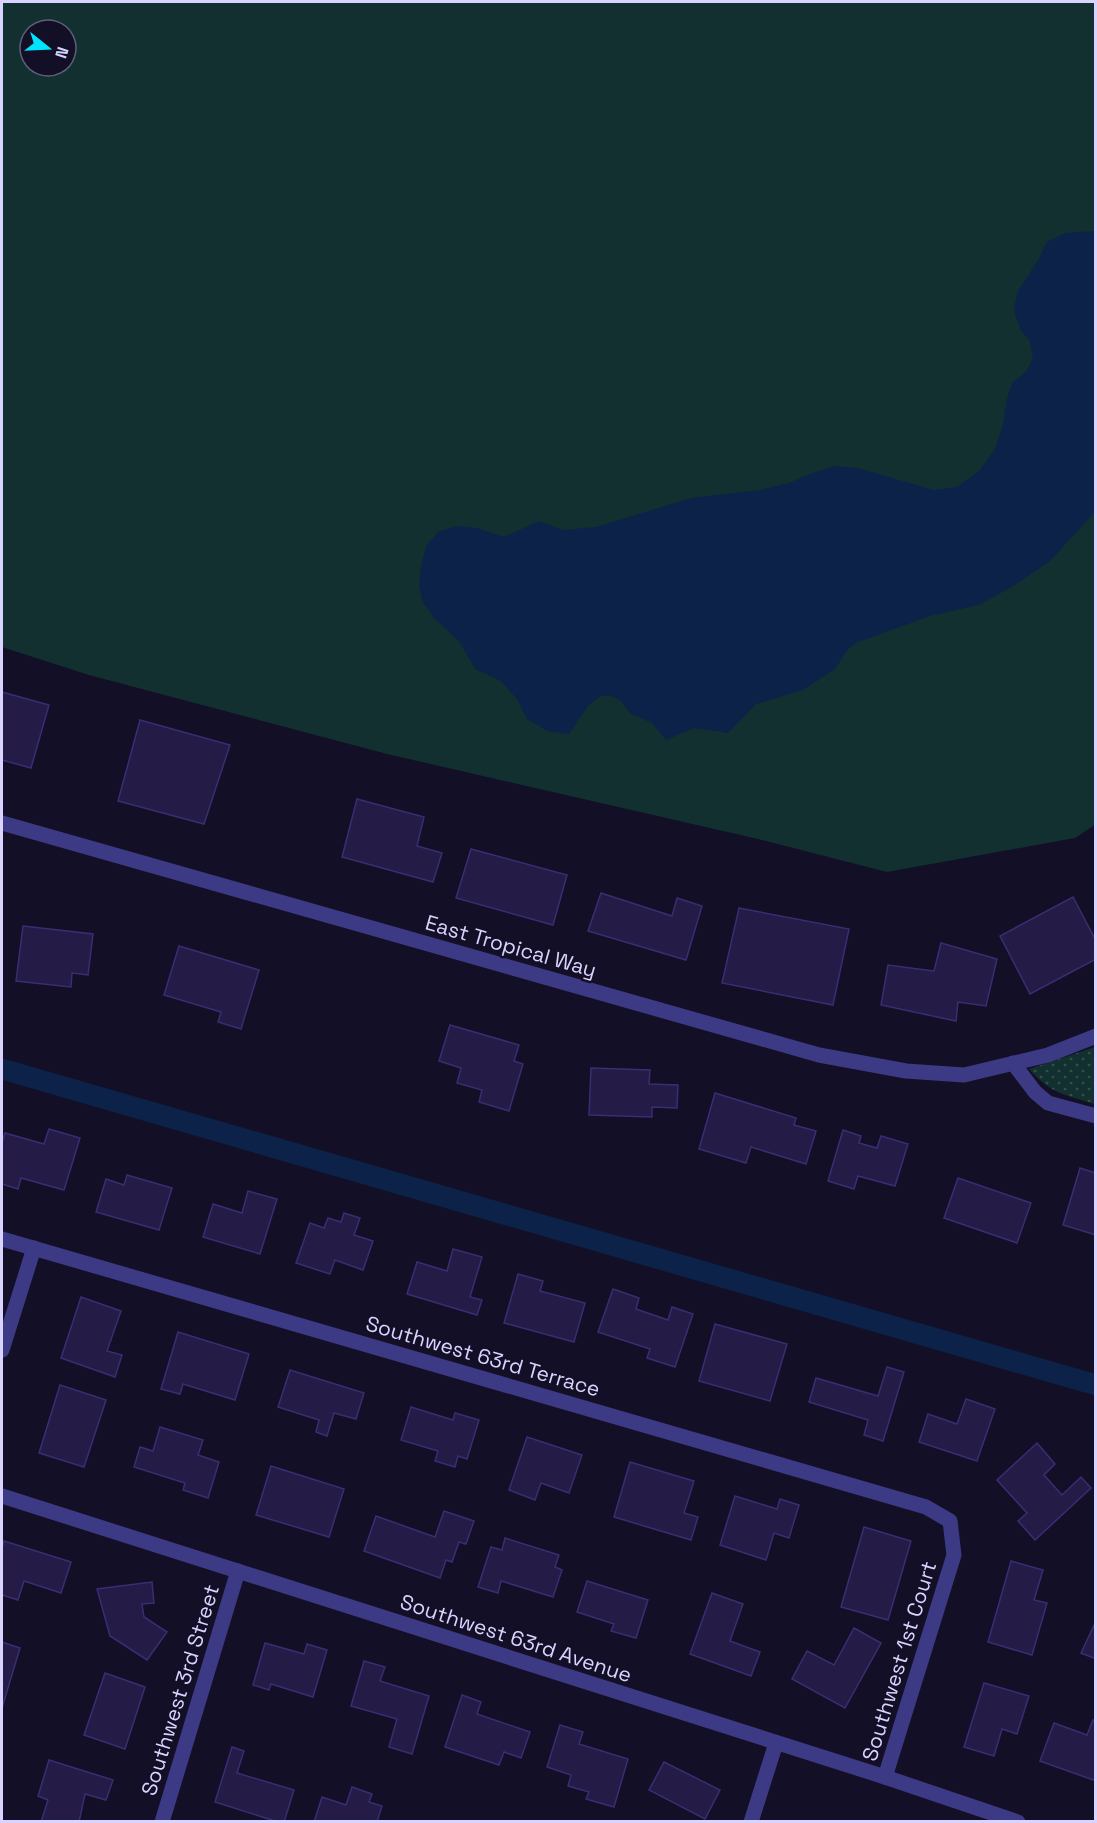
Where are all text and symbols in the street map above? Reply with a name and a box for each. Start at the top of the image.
north arrow [18,18,78,78]
text: N [50,44,73,61]
street label: East Tropical Way [422,909,600,983]
street label: Southwest 63rd Terrace [363,1310,603,1402]
street label: Southwest 1st Court [856,1558,942,1764]
street label: Southwest 3rd Street [135,1581,225,1799]
street label: Southwest 63rd Avenue [397,1588,635,1688]

